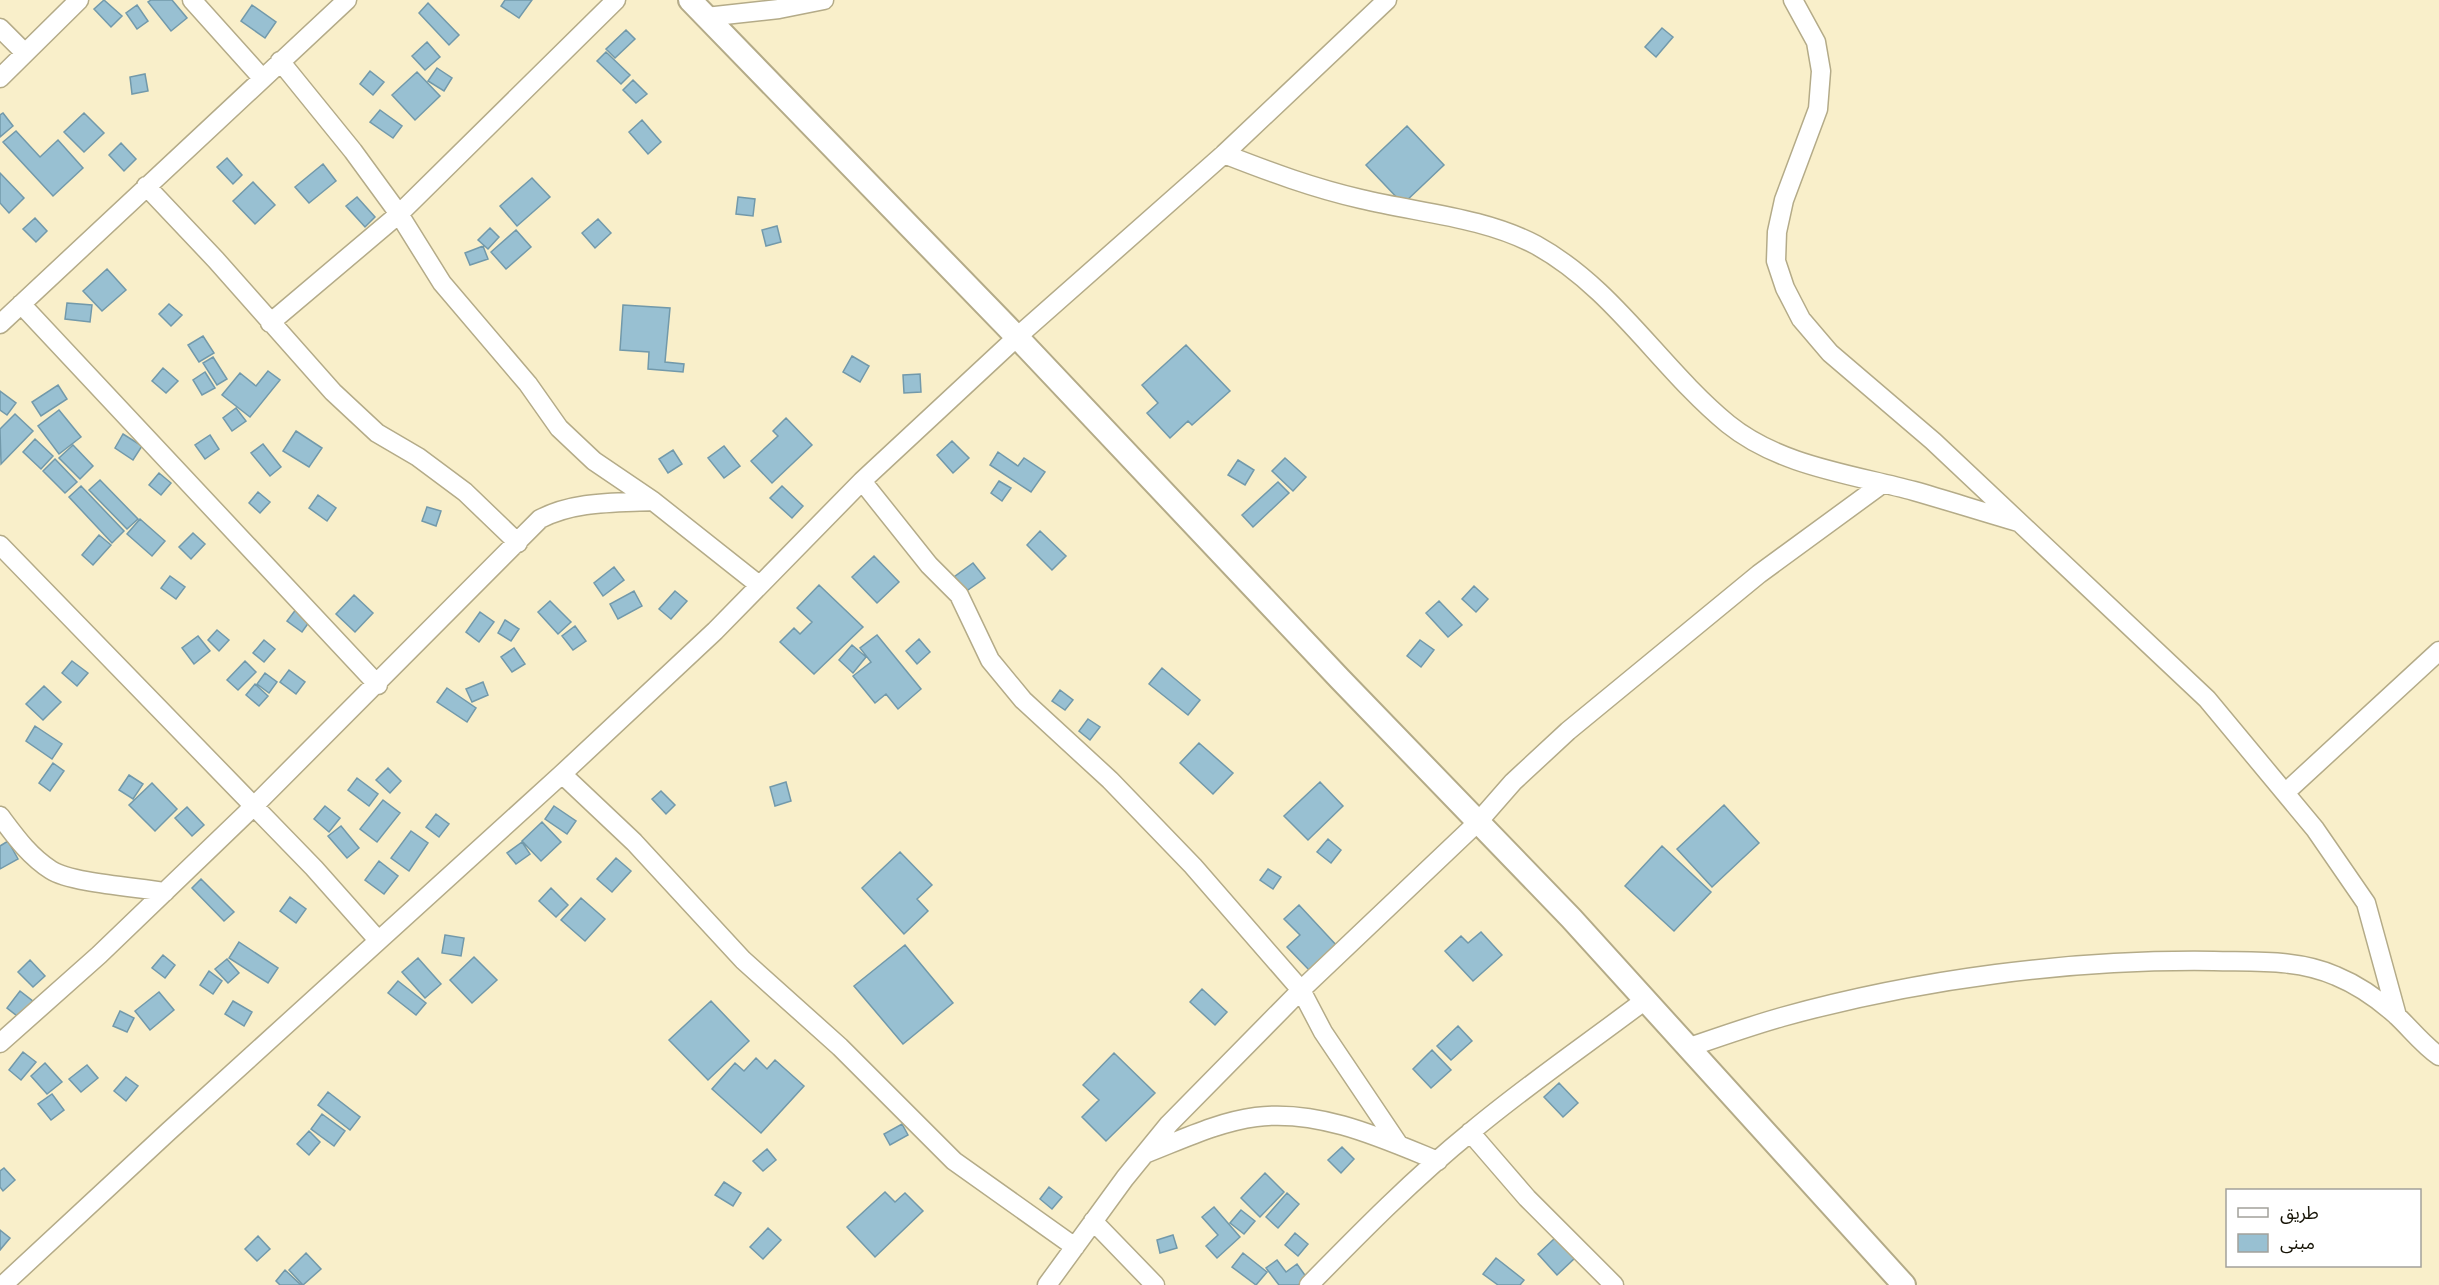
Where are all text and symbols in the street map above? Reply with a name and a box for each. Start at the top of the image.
legend [2226,1189,2421,1267]
text: طريق [2280,1194,2319,1232]
text: مبنى [2280,1224,2315,1262]

